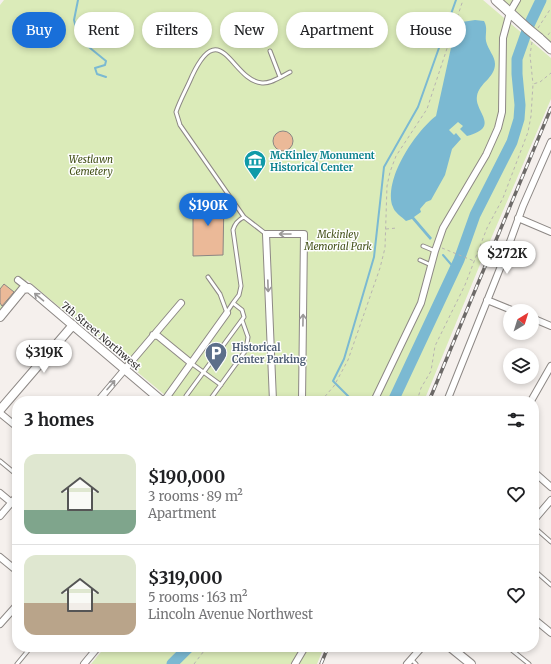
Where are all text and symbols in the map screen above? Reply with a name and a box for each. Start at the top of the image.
chip: Buy [12,12,66,48]
chip: Rent [74,12,134,48]
chip: Filters [142,12,212,48]
chip: New [220,12,278,48]
chip: Apartment [286,12,388,48]
chip: House [396,12,466,48]
museum icon: McKinley Monument Historical Center [242,148,268,181]
place label: McKinley Monument Historical Center [270,149,375,174]
park label: Westlawn Cemetery [69,153,113,178]
pin: $190K [180,193,236,227]
text: $190K [188,197,228,214]
park label: Mckinley Memorial Park [303,228,372,253]
one-way arrow [279,230,292,238]
pin: $272K [479,241,535,275]
text: $272K [487,245,527,262]
one-way arrow [264,279,272,292]
one-way arrow [34,292,45,301]
street label: 7th Street Northwest [58,299,144,373]
north arrow [503,304,539,340]
map controls [503,304,539,384]
one-way arrow [299,314,307,327]
pin: $319K [16,340,72,374]
parking icon: Historical Center Parking [203,340,229,373]
place label: Historical Center Parking [232,341,307,366]
text: $319K [25,344,63,361]
button: layers [503,348,539,384]
one-way arrow [107,380,116,391]
text: 3 homes [24,409,94,431]
icon: filters [505,409,527,431]
text: $190,000 [148,466,225,488]
icon: home [56,470,104,518]
icon: heart [505,483,527,505]
text: 3 rooms · 89 m² [148,488,243,505]
text: Apartment [148,505,216,522]
text: $319,000 [148,567,223,589]
icon: home [56,571,104,619]
icon: heart [505,584,527,606]
text: 5 rooms · 163 m² [148,589,247,606]
text: Lincoln Avenue Northwest [148,606,313,623]

